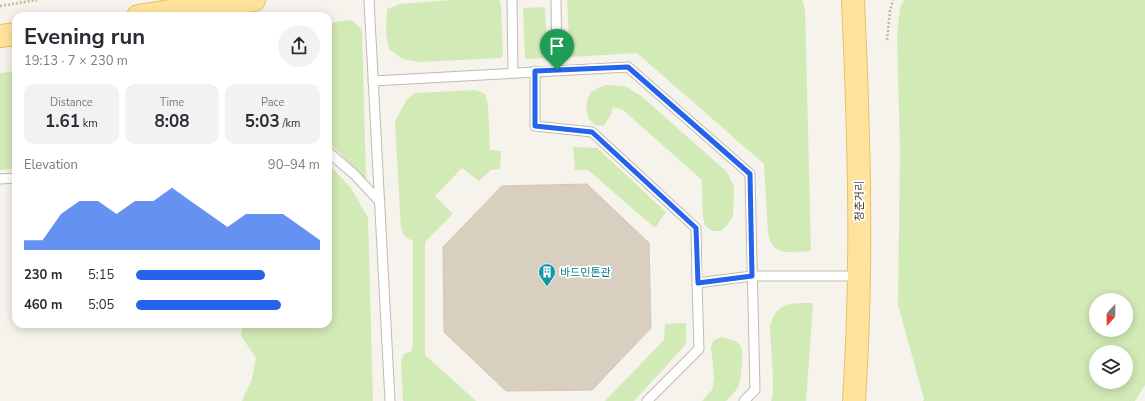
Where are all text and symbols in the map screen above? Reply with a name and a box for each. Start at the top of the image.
text: Evening run [24,22,145,52]
button: share [278,25,320,67]
pin [540,29,574,70]
icon: arrive [546,35,568,57]
text: 19:13 · 7 × 230 m [24,52,128,70]
text: Distance [50,95,93,110]
text: Time [160,95,184,110]
text: Pace [261,95,284,110]
text: 1.61 [45,110,80,133]
text: 8:08 [155,110,189,133]
text: 5:03 [245,110,280,133]
text: km [80,116,98,131]
text: /km [280,116,300,131]
text: Elevation [24,156,78,174]
text: 90–94 m [268,156,320,174]
street label: 청춘거리 [852,181,867,221]
building icon: 바드민톤관 [537,262,557,287]
place label: 바드민톤관 [560,265,611,280]
text: 230 m [24,266,62,284]
text: 5:15 [88,266,114,284]
north arrow [1089,293,1133,337]
map controls [1089,293,1133,389]
text: 460 m [24,296,62,314]
text: 5:05 [88,296,114,314]
button: layers [1089,345,1133,389]

